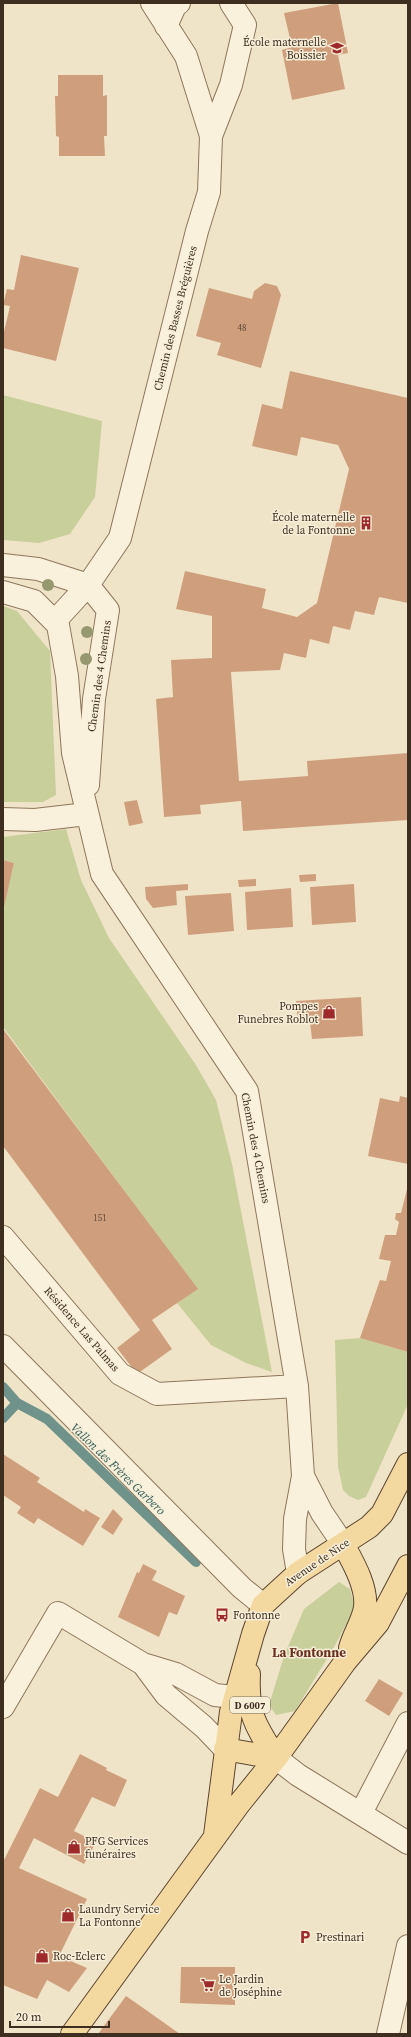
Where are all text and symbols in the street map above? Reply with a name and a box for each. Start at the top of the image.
place label: École maternelle Boissier [243,35,326,63]
school or university icon: École maternelle Boissier [329,40,345,56]
street label: Chemin des Basses Bréguières [150,244,201,392]
house number: 48 [237,322,247,334]
place label: École maternelle de la Fontonne [272,510,355,538]
building icon: École maternelle de la Fontonne [358,515,374,531]
street label: Chemin des 4 Chemins [84,619,115,733]
place label: Pompes Funebres Roblot [237,999,318,1027]
shop icon: Pompes Funebres Roblot [321,1004,337,1020]
street label: Chemin des 4 Chemins [237,1091,274,1205]
house number: 151 [93,1212,107,1224]
street label: Résidence Las Palmas [41,1284,123,1375]
water label: Vallon des Frères Garbero [67,1420,169,1518]
street label: Avenue de Nice [282,1535,353,1590]
bus stop icon: Fontonne [214,1607,230,1623]
place label: Fontonne [233,1608,281,1623]
district label: La Fontonne [272,1644,346,1661]
road number: D 6007 [230,1697,270,1713]
place label: PFG Services funéraires [85,1834,149,1862]
shop icon: PFG Services funéraires [66,1839,82,1855]
place label: Laundry Service La Fontonne [79,1902,160,1930]
shop icon: Laundry Service La Fontonne [60,1907,76,1923]
parking icon: Prestinari [297,1929,313,1945]
place label: Prestinari [316,1930,364,1945]
shop icon: Roc-Eclerc [34,1948,50,1964]
place label: Roc-Eclerc [53,1949,106,1964]
place label: Le Jardin de Joséphine [219,1972,282,2000]
supermarket icon: Le Jardin de Joséphine [200,1977,216,1993]
scale bar [10,2003,109,2029]
text: 20 m [16,2009,42,2025]

